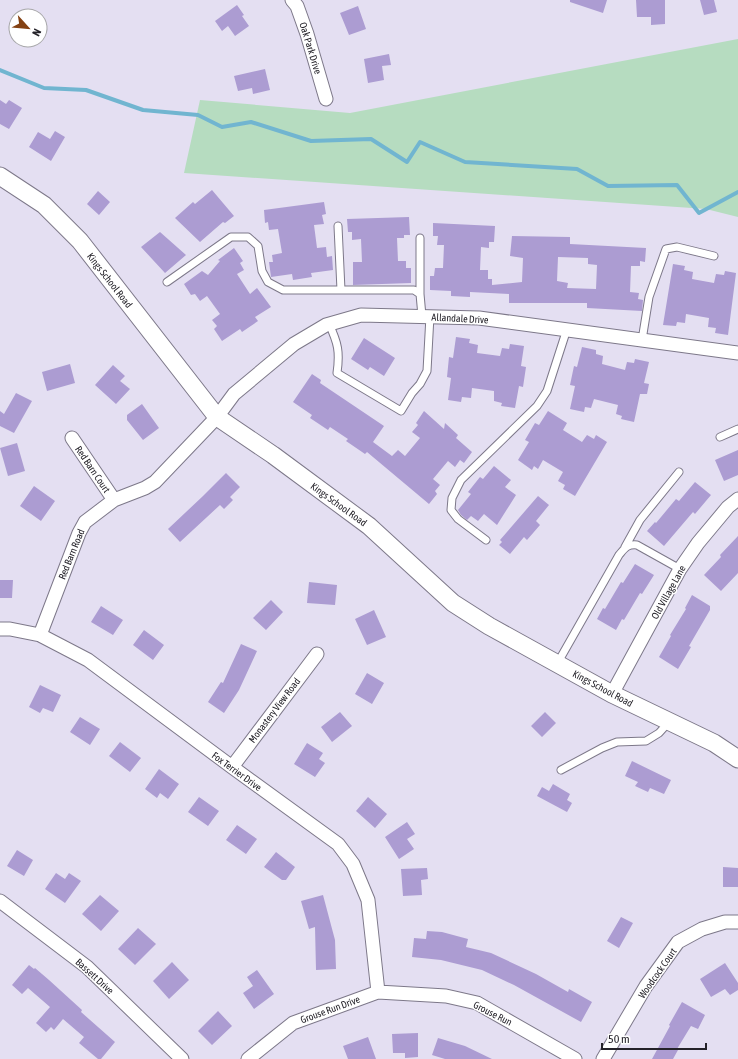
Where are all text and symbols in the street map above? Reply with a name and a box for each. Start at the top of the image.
north arrow [8,8,48,48]
street label: Oak Park Drive [297,21,324,76]
text: N [30,27,44,38]
street label: Kings School Road [85,251,135,310]
street label: Allandale Drive [431,312,489,326]
street label: Red Barn Court [73,444,112,495]
street label: Kings School Road [309,480,369,529]
street label: Red Barn Road [56,527,87,581]
street label: Old Village Lane [649,563,688,621]
street label: Kings School Road [571,668,635,709]
street label: Monastery View Road [246,676,302,745]
street label: Fox Terrier Drive [210,750,264,793]
street label: Woodcock Court [636,946,679,1000]
street label: Bassett Drive [73,956,116,997]
street label: Grouse Run Drive [299,993,362,1025]
street label: Grouse Run [472,999,514,1028]
scale bar [602,1025,706,1051]
text: 50 m [608,1032,630,1046]

